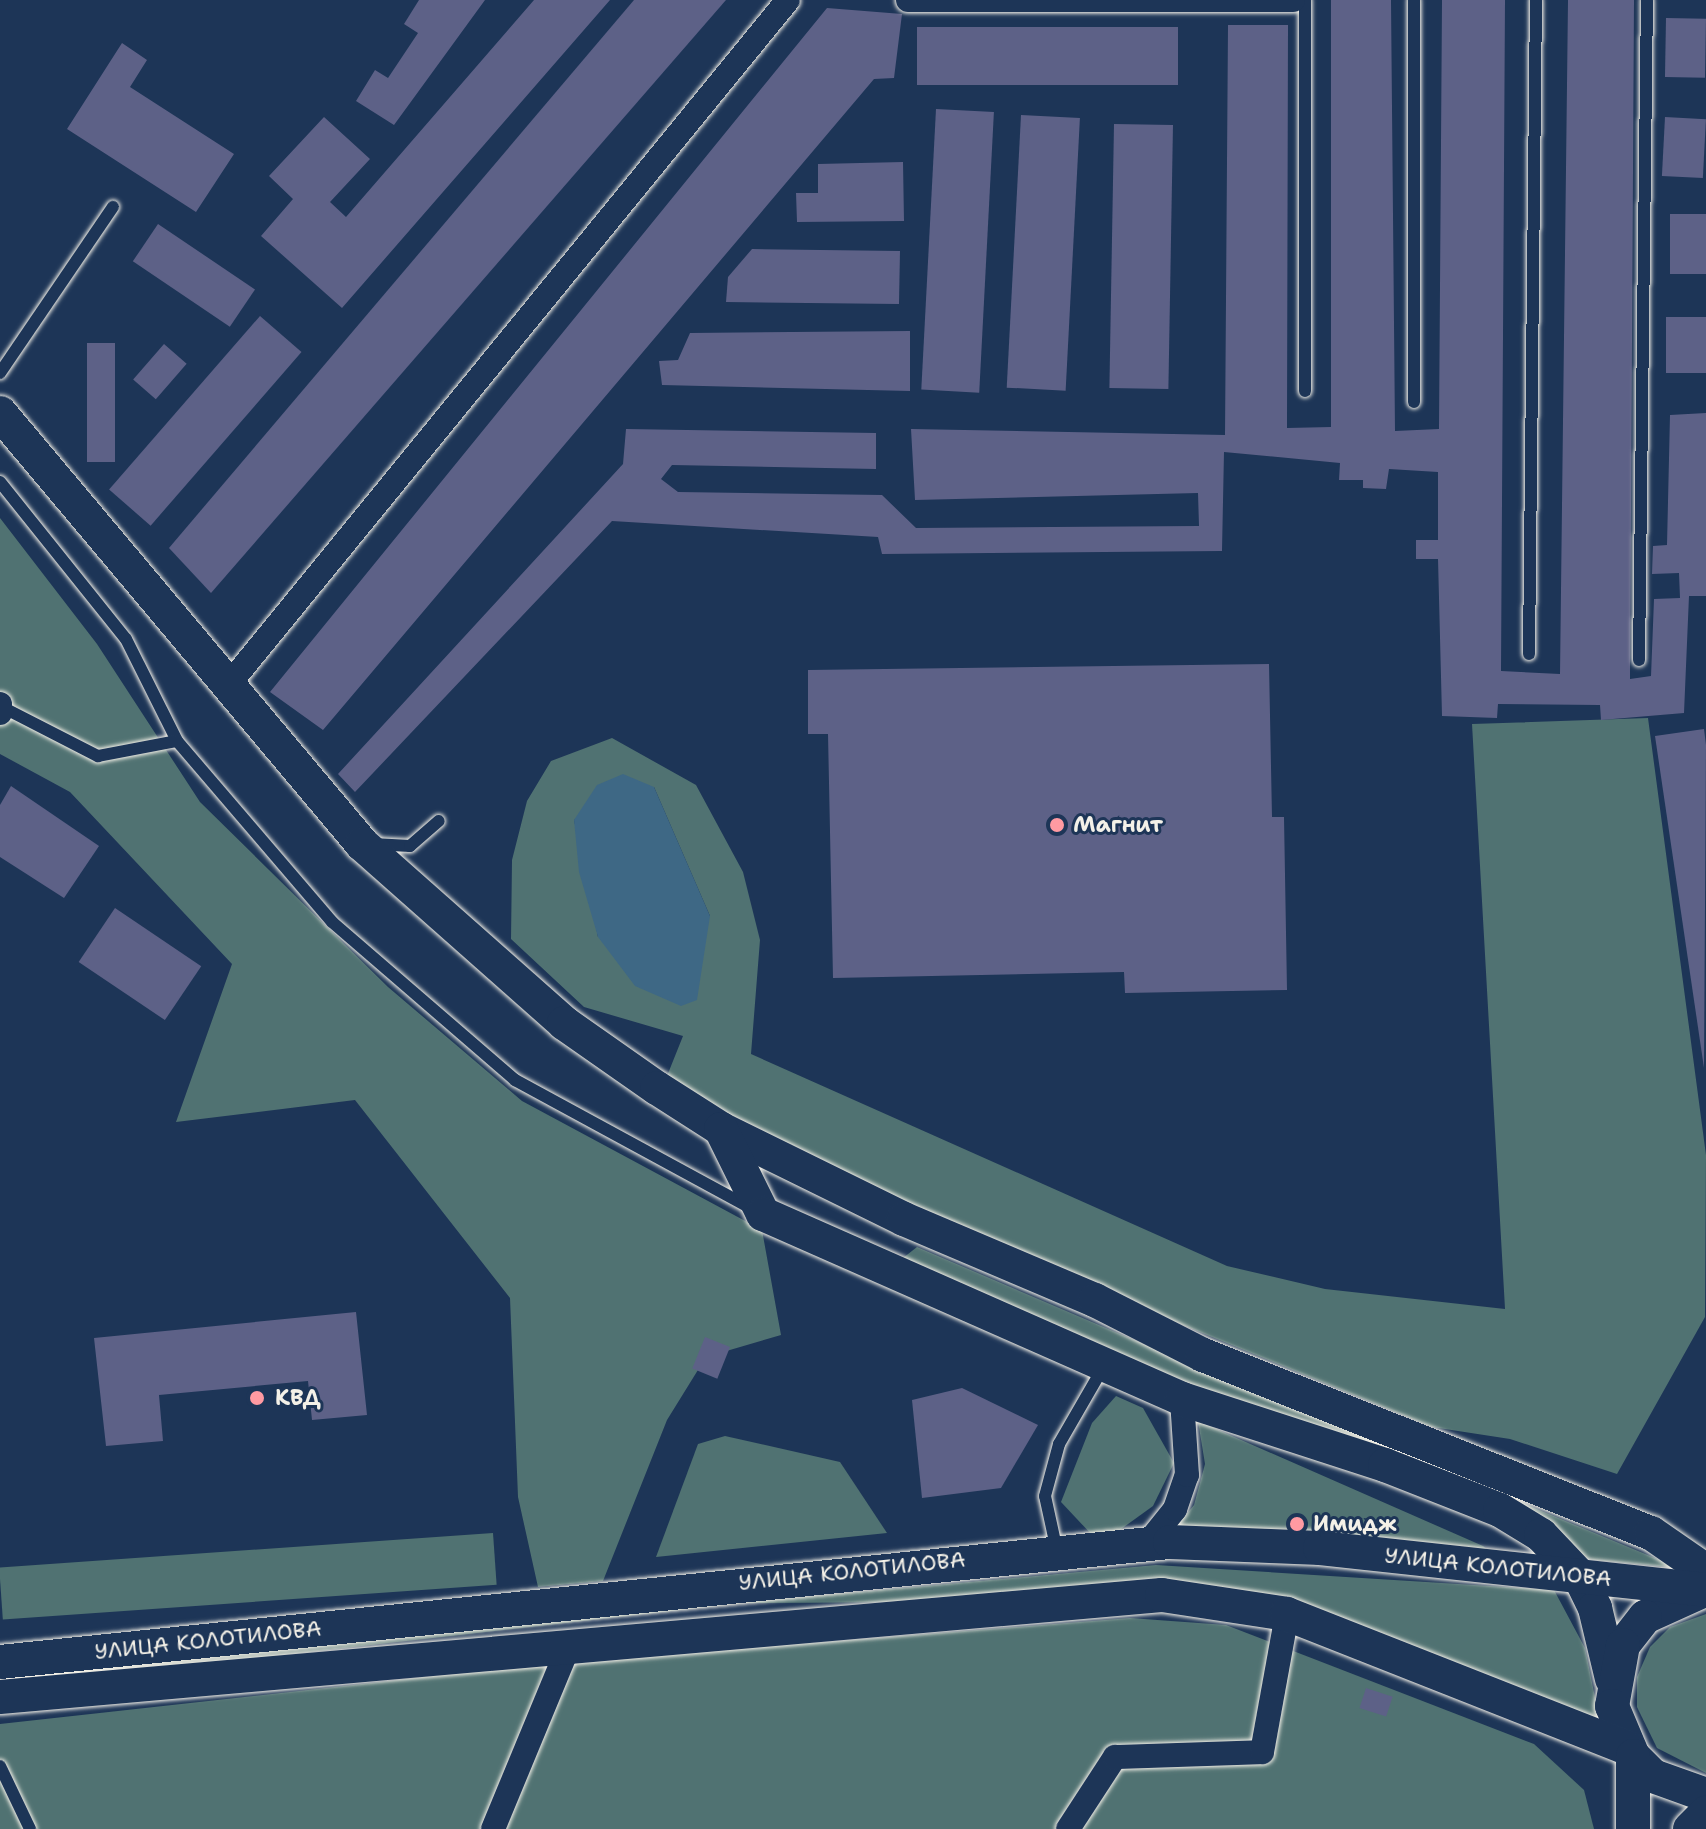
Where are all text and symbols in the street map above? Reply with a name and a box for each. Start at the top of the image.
place label: Магнит [1073,812,1163,838]
marker: Магнит [1048,816,1066,834]
place label: КВД [275,1385,321,1411]
marker: КВД [246,1387,268,1409]
place label: Имидж [1313,1511,1397,1537]
marker: Имидж [1288,1515,1306,1533]
street label: УЛИЦА КОЛОТИЛОВА [1383,1542,1613,1592]
street label: УЛИЦА КОЛОТИЛОВА [737,1546,967,1596]
street label: УЛИЦА КОЛОТИЛОВА [93,1615,323,1665]

